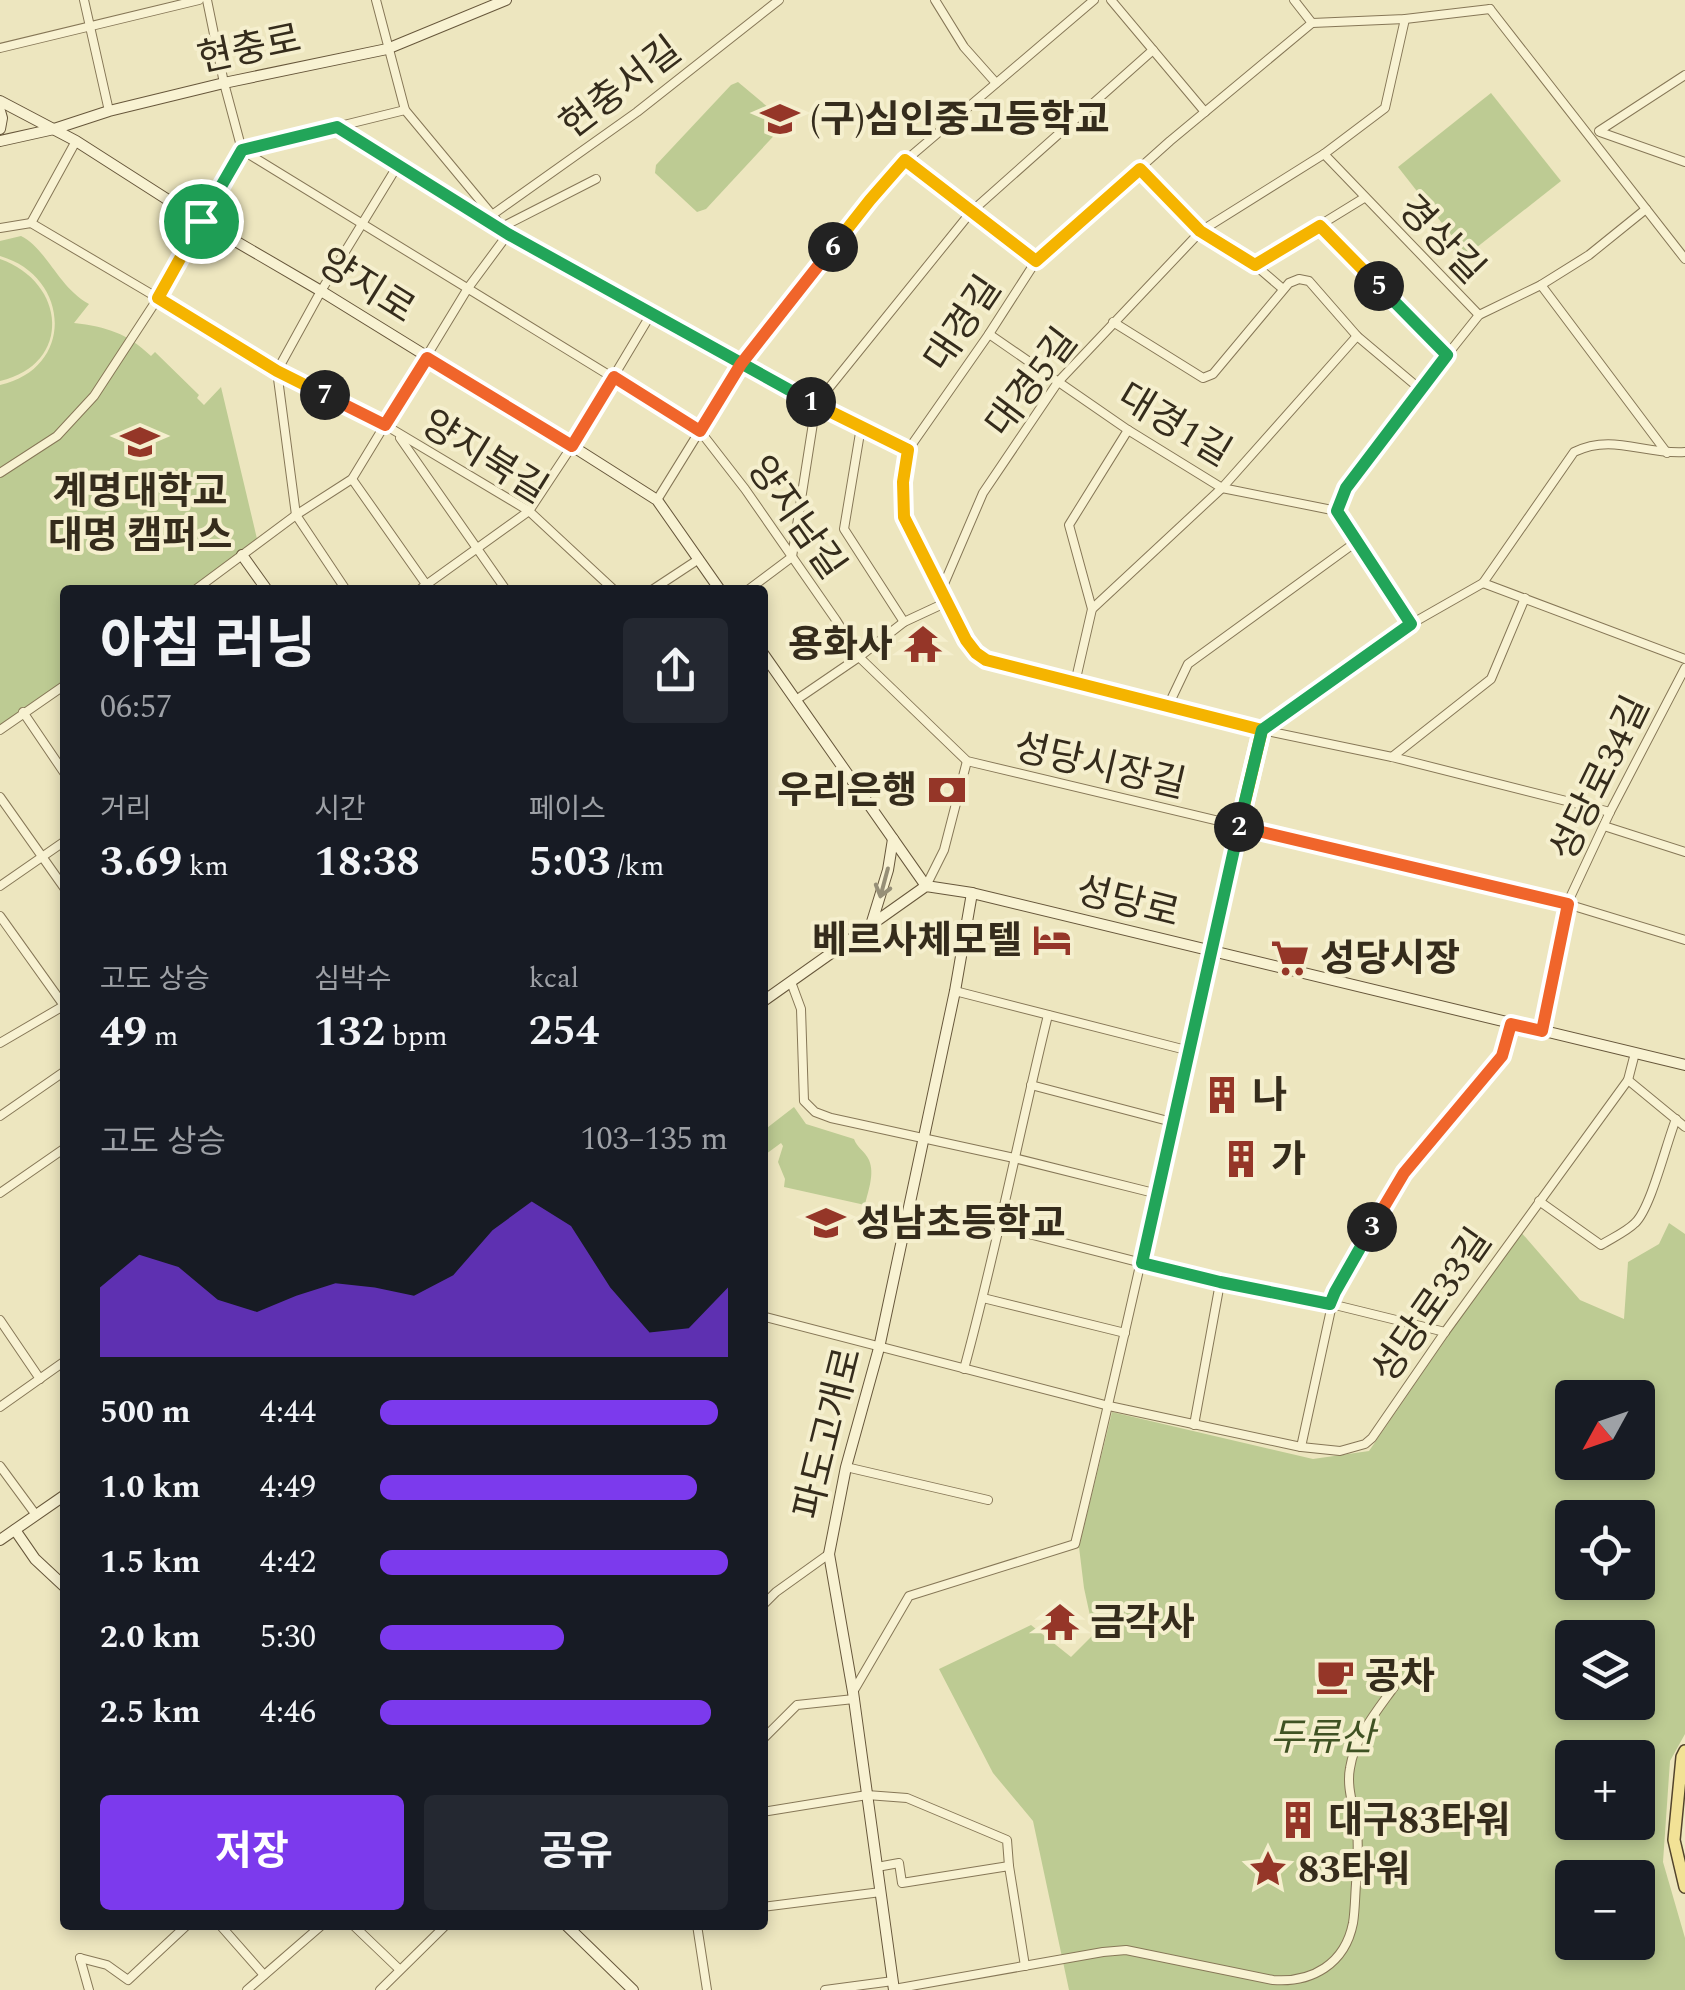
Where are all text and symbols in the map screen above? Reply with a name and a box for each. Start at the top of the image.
street label: 현충로 [192,11,307,89]
street label: 현충서길 [548,23,694,154]
place label: (구)심인중고등학교 [810,92,1110,150]
school or university icon: (구)심인중고등학교 [759,98,801,140]
pin [159,179,244,264]
street label: 경상길 [1383,183,1498,298]
icon: arrive [174,194,229,249]
pin: 6 [808,222,858,272]
text: 6 [825,225,841,268]
street label: 양지로 [306,234,426,339]
pin: 5 [1354,261,1404,311]
street label: 대경길 [910,264,1017,384]
text: 5 [1371,264,1387,307]
street label: 대경5길 [972,316,1093,450]
street label: 대경1길 [1106,369,1242,482]
pin: 7 [300,370,350,420]
text: 7 [317,373,333,416]
pin: 1 [786,377,836,427]
text: 1 [803,380,819,423]
street label: 양지북길 [409,396,559,519]
school or university icon: 계명대학교 대명 캠퍼스 [119,421,161,463]
street label: 양지남길 [732,444,859,592]
place label: 계명대학교 대명 캠퍼스 [48,464,232,566]
text: 아침 러닝 [100,604,316,687]
place label: 용화사 [788,617,893,675]
button: share [623,618,728,723]
temple icon: 용화사 [902,623,944,665]
text: 06:57 [100,683,172,732]
street label: 성당로34길 [1536,686,1666,872]
street label: 성당시장길 [1008,719,1191,815]
place label: 우리은행 [777,763,917,821]
bank icon: 우리은행 [926,769,968,811]
text: 거리 [100,788,152,831]
text: 시간 [314,788,366,831]
text: 페이스 [529,788,606,831]
pin: 2 [1214,802,1264,852]
text: 2 [1231,805,1247,848]
text: 3.69 [100,831,182,894]
text: 18:38 [314,831,420,894]
text: 5:03 [529,831,611,894]
text: km [182,845,229,888]
text: /km [611,845,664,888]
street label: 성당로 [1070,862,1185,944]
one-way arrow [873,866,892,898]
place label: 베르사체모텔 [812,913,1022,971]
hotel icon: 베르사체모텔 [1031,919,1073,961]
place label: 성당시장 [1320,931,1460,989]
supermarket icon: 성당시장 [1269,937,1311,979]
text: kcal [529,957,579,1000]
text: 고도 상승 [100,958,210,1001]
text: 심박수 [314,958,392,1001]
text: 254 [529,1000,599,1063]
text: 49 [100,1001,147,1064]
text: 132 [314,1001,385,1064]
text: m [147,1015,178,1058]
text: bpm [385,1015,448,1058]
place label: 나 [1252,1068,1287,1126]
building icon: 나 [1201,1074,1243,1116]
text: 103–135 m [580,1115,728,1164]
text: 고도 상승 [100,1118,226,1167]
place label: 가 [1271,1132,1306,1190]
building icon: 가 [1220,1138,1262,1180]
place label: 성남초등학교 [856,1196,1066,1254]
school or university icon: 성남초등학교 [805,1202,847,1244]
pin: 3 [1347,1202,1397,1252]
street label: 성당로33길 [1361,1219,1501,1391]
street label: 파도고개로 [780,1342,878,1525]
north arrow [1555,1380,1655,1480]
map controls [1555,1380,1655,1960]
text: 500 m [100,1388,191,1437]
text: 4:44 [260,1388,316,1437]
text: 1.0 km [100,1463,201,1512]
text: 4:49 [260,1463,316,1512]
button: locate [1555,1500,1655,1600]
text: 1.5 km [100,1538,201,1587]
text: 4:42 [260,1538,316,1587]
place label: 금각사 [1090,1595,1195,1653]
temple icon: 금각사 [1039,1601,1081,1643]
text: 2.0 km [100,1613,201,1662]
text: 5:30 [260,1613,316,1662]
button: layers [1555,1620,1655,1720]
place label: 공차 [1365,1649,1435,1707]
cafe icon: 공차 [1314,1655,1356,1697]
text: 2.5 km [100,1688,201,1737]
text: 4:46 [260,1688,316,1737]
park label: 두류산 [1270,1710,1378,1768]
button: + [1555,1740,1655,1840]
place label: 대구83타워 [1328,1793,1510,1851]
button: 저장 [100,1795,404,1910]
button: 공유 [424,1795,728,1910]
building icon: 대구83타워 [1277,1799,1319,1841]
place label: 83타워 [1298,1842,1411,1900]
place icon: 83타워 [1247,1848,1289,1890]
button: − [1555,1860,1655,1960]

